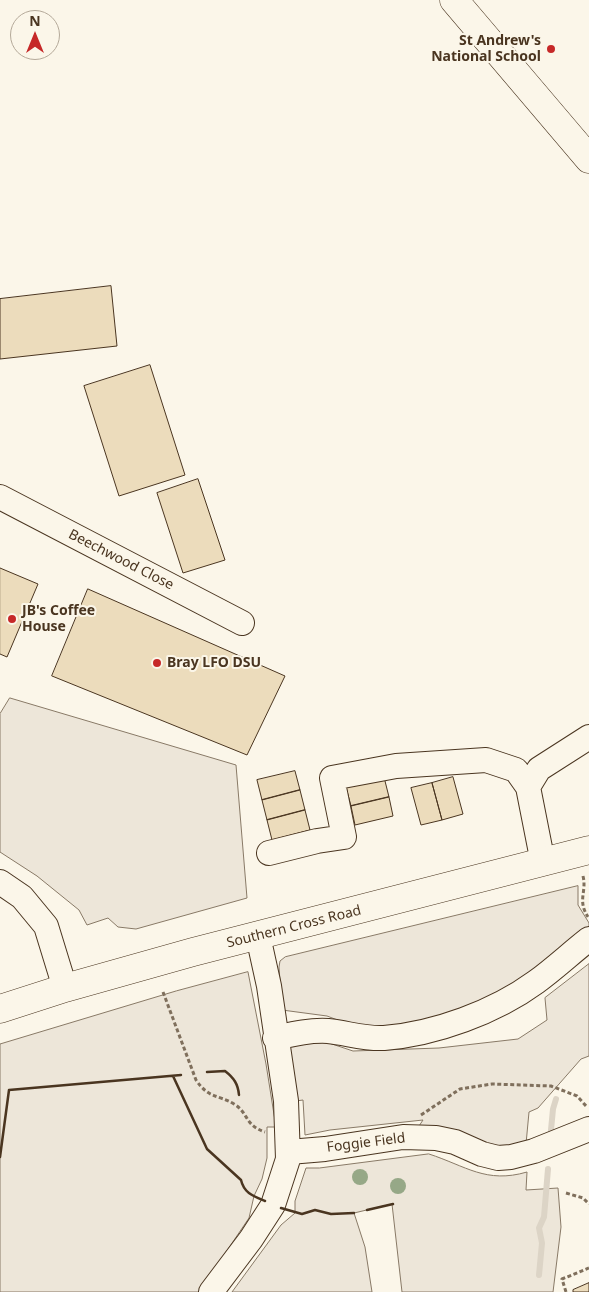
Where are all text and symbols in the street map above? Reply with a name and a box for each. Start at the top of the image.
north arrow [10,10,60,60]
text: N [29,11,41,30]
place label: St Andrew's National School [431,33,541,65]
marker: St Andrew's National School [545,43,557,55]
street label: Beechwood Close [66,526,176,594]
place label: JB's Coffee House [22,603,95,636]
marker: JB's Coffee House [6,613,18,625]
place label: Bray LFO DSU [167,655,261,671]
marker: Bray LFO DSU [151,657,163,669]
street label: Southern Cross Road [225,902,363,952]
street label: Foggie Field [326,1130,406,1156]

